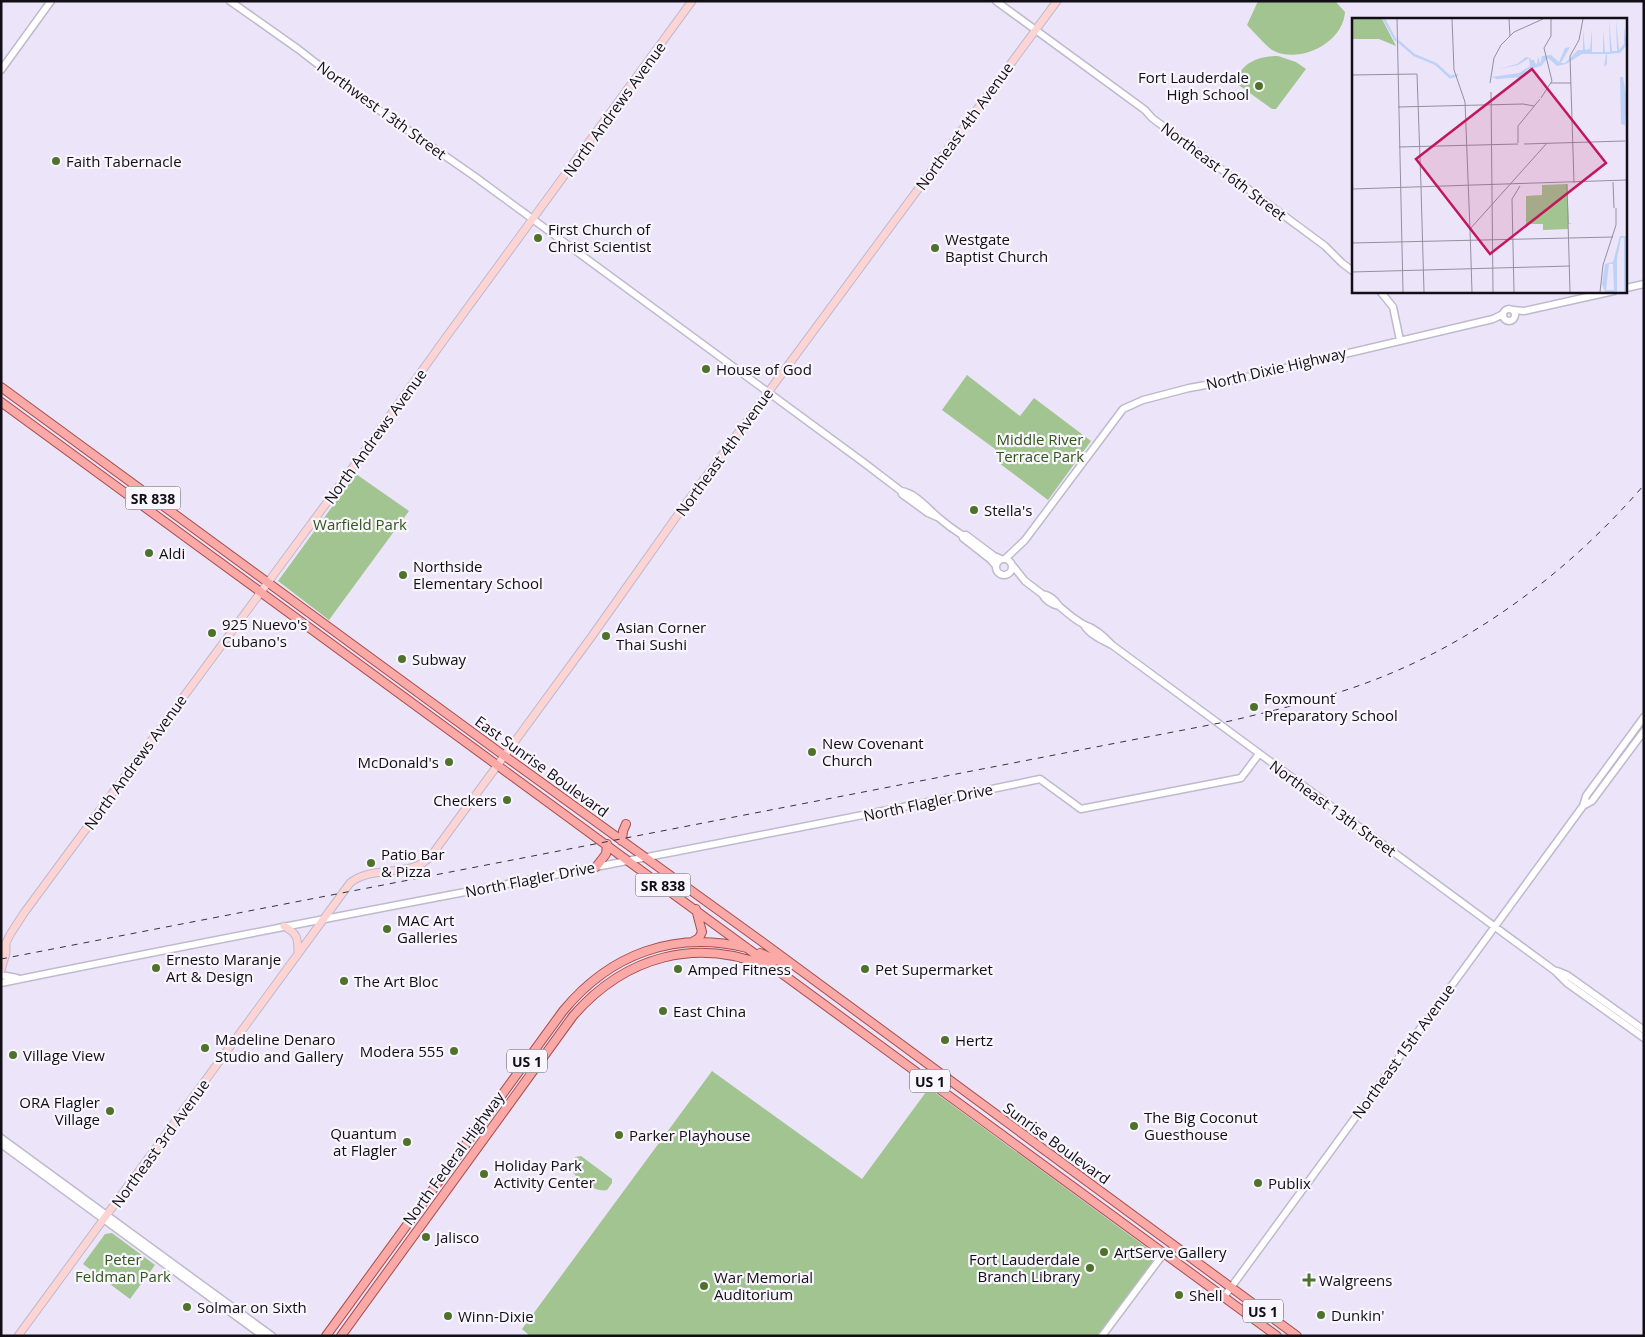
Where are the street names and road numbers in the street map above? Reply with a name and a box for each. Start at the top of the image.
street label: North Andrews Avenue [558,38,670,180]
street label: Northwest 13th Street [313,56,451,164]
street label: Northeast 4th Avenue [911,58,1017,194]
street label: Northeast 16th Street [1157,117,1291,225]
street label: North Dixie Highway [1204,342,1348,394]
street label: North Andrews Avenue [319,365,431,507]
street label: Northeast 4th Avenue [671,384,777,520]
road number: SR 838 [126,486,180,509]
street label: North Andrews Avenue [79,691,191,833]
street label: East Sunrise Boulevard [471,711,613,821]
street label: Northeast 13th Street [1266,755,1400,861]
street label: North Flagler Drive [861,779,995,825]
street label: North Flagler Drive [463,857,597,901]
road number: SR 838 [636,874,690,896]
street label: Northeast 15th Avenue [1347,980,1459,1122]
road number: US 1 [507,1050,547,1072]
road number: US 1 [910,1070,950,1092]
street label: Northeast 3rd Avenue [107,1075,213,1211]
street label: North Federal Highway [398,1087,509,1229]
street label: Sunrise Boulevard [1000,1098,1114,1188]
road number: US 1 [1243,1300,1283,1322]

